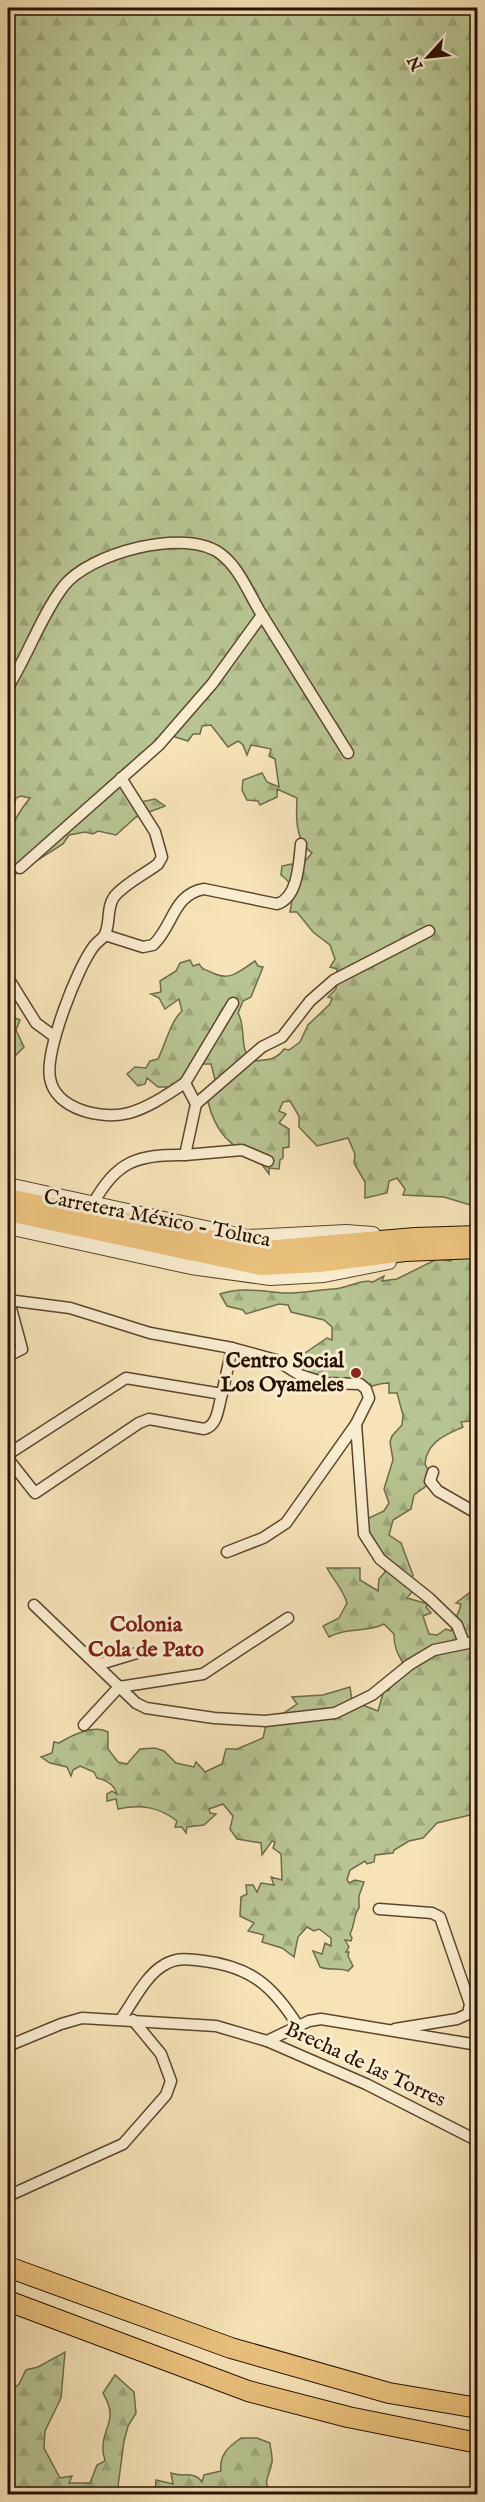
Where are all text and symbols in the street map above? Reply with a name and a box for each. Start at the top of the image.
north arrow [398,27,458,87]
text: N [404,52,429,75]
street label: Carretera México - Toluca [41,1184,274,1254]
place label: Centro Social Los Oyameles [220,1348,345,1399]
marker: Centro Social Los Oyameles [349,1366,363,1380]
district label: Colonia Cola de Pato [88,1611,204,1664]
street label: Brecha de las Torres [280,2016,450,2114]

